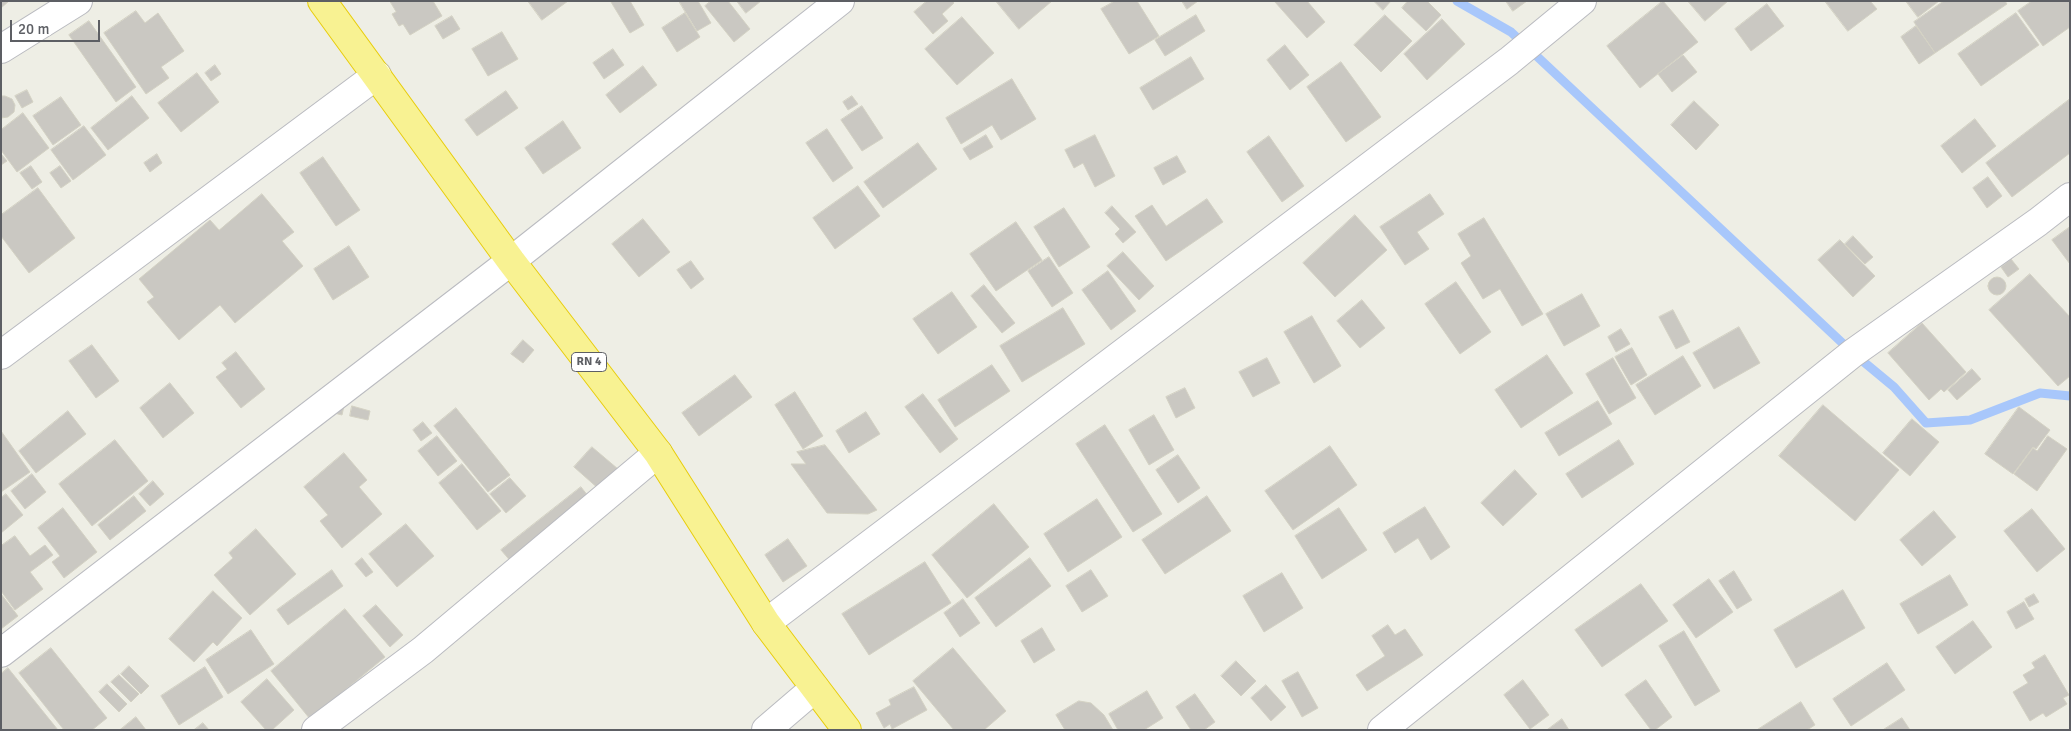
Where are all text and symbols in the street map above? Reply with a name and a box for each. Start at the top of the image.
scale bar [12,10,102,42]
text: 20 m [18,20,49,38]
road number: RN 4 [572,352,606,372]

